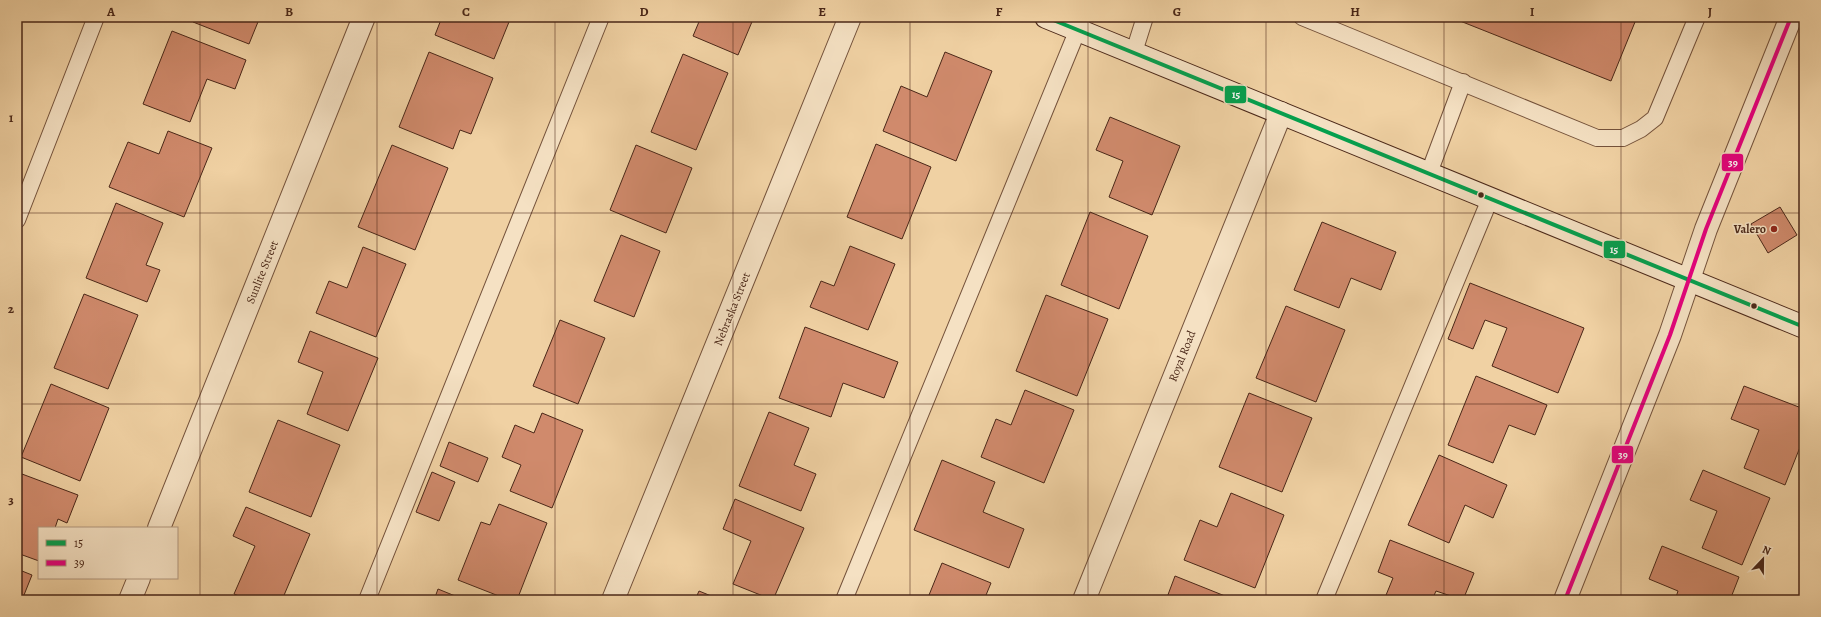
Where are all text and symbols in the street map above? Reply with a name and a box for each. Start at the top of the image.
text: A [106,3,116,20]
text: B [285,3,293,20]
text: C [462,3,470,20]
text: D [639,3,649,20]
text: E [818,3,826,20]
text: F [996,3,1003,20]
text: G [1173,3,1181,20]
text: H [1350,3,1360,20]
text: I [1530,3,1535,20]
text: J [1708,3,1712,20]
line badge: 15 [1224,85,1247,104]
text: 15 [1232,87,1241,102]
text: 1 [9,109,14,126]
line badge: 39 [1721,153,1744,172]
text: 39 [1728,155,1738,170]
unlabelled marker [1476,190,1486,200]
place label: Valero [1733,221,1766,237]
marker: Valero [1769,224,1779,234]
street label: Sunlite Street [242,238,282,306]
line badge: 15 [1603,240,1626,259]
text: 15 [1610,242,1619,257]
street label: Nebraska Street [710,270,754,348]
text: 2 [8,300,15,317]
unlabelled marker [1749,301,1759,311]
street label: Royal Road [1165,328,1200,384]
line badge: 39 [1611,445,1634,464]
text: 39 [1618,447,1628,462]
text: 3 [8,491,14,508]
legend [38,527,178,579]
text: 15 [74,535,83,551]
north arrow [1743,539,1783,579]
text: N [1760,542,1773,559]
text: 39 [74,555,84,571]

